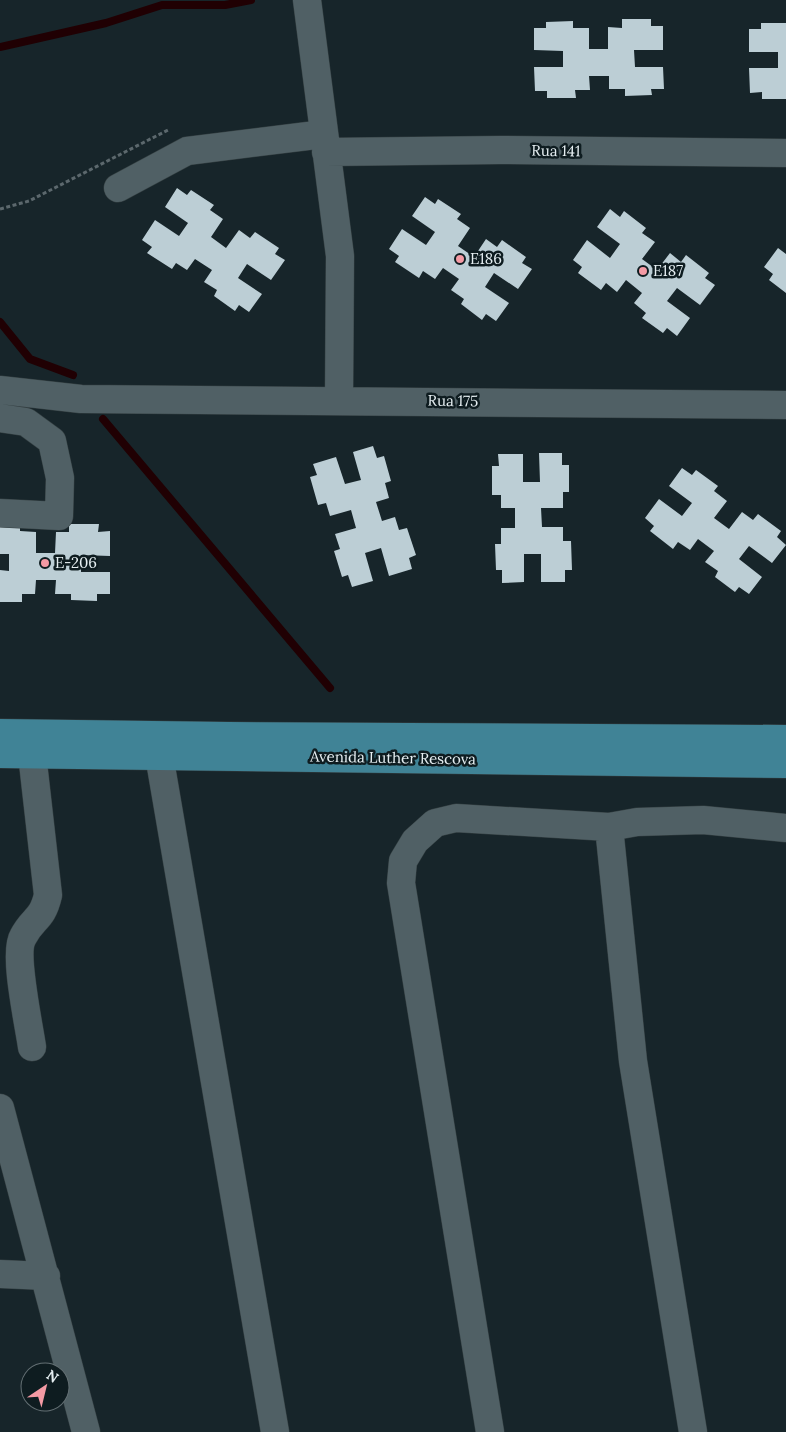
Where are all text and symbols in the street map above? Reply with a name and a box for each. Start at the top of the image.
street label: Rua 141 [531,141,581,160]
place label: E186 [470,249,502,268]
marker: E186 [454,253,466,265]
place label: E187 [653,261,683,280]
marker: E187 [637,265,649,277]
street label: Rua 175 [428,391,478,410]
place label: E-206 [55,553,97,572]
marker: E-206 [39,557,51,569]
street label: Avenida Luther Rescova [309,747,476,768]
north arrow [20,1362,70,1412]
text: N [43,1366,62,1387]

